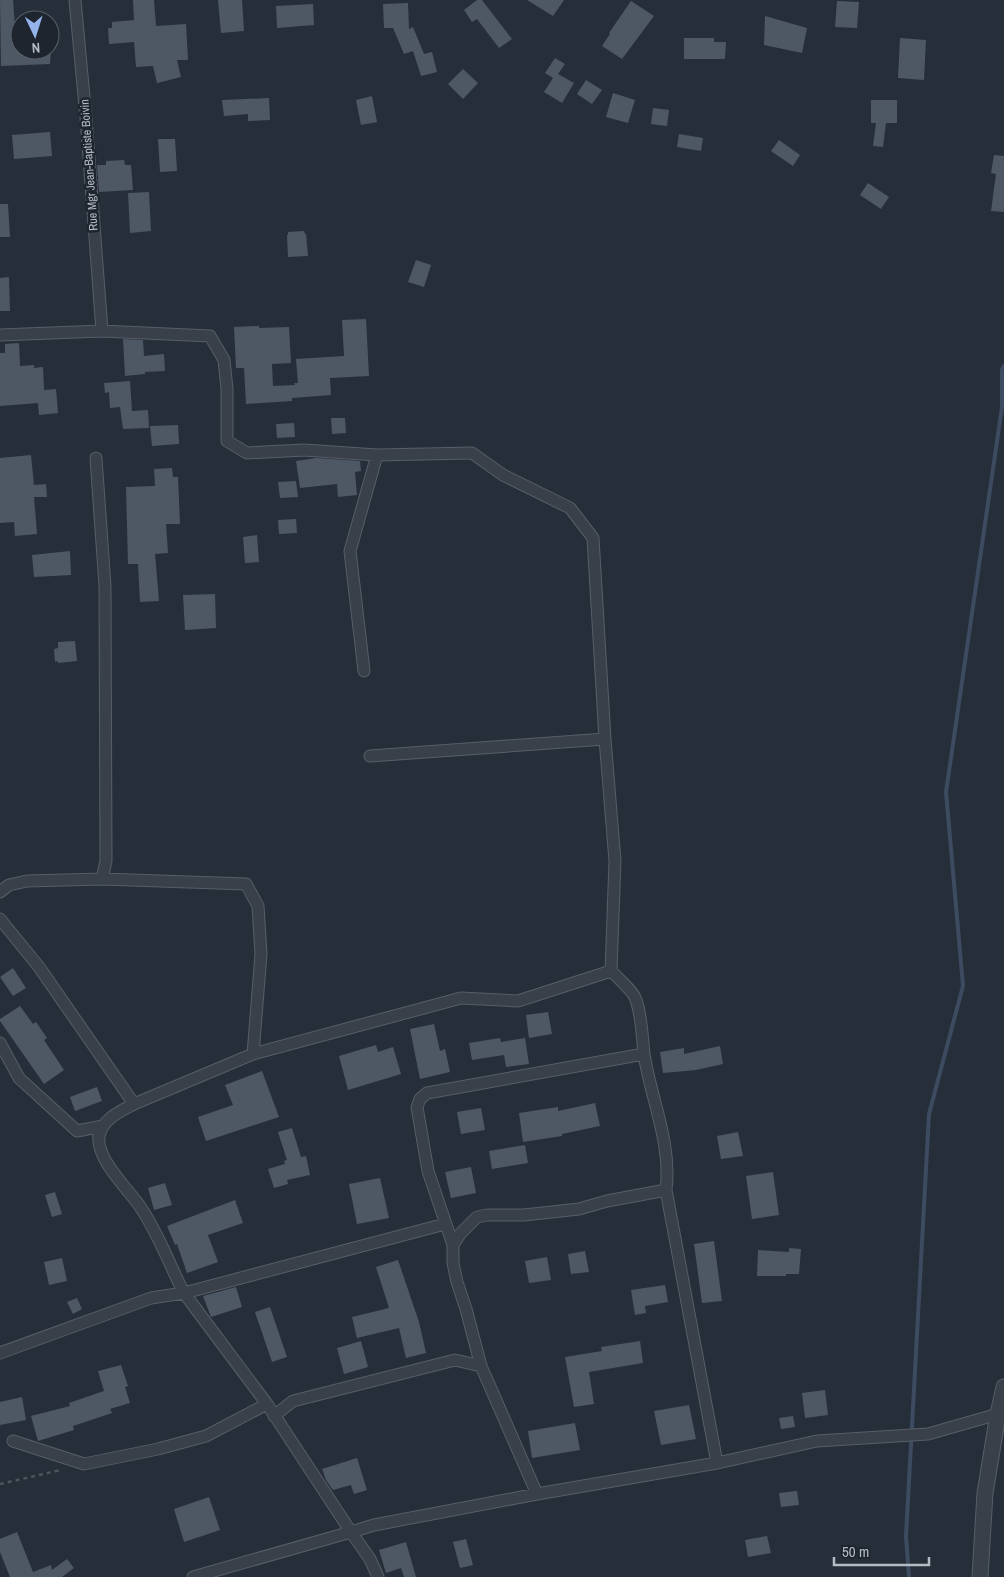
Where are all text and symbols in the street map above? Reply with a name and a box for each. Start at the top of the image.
north arrow [10,10,60,60]
text: N [31,39,41,57]
street label: Rue Mgr Jean-Baptiste Boivin [76,99,102,231]
scale bar [834,1534,929,1566]
text: 50 m [842,1541,869,1562]

